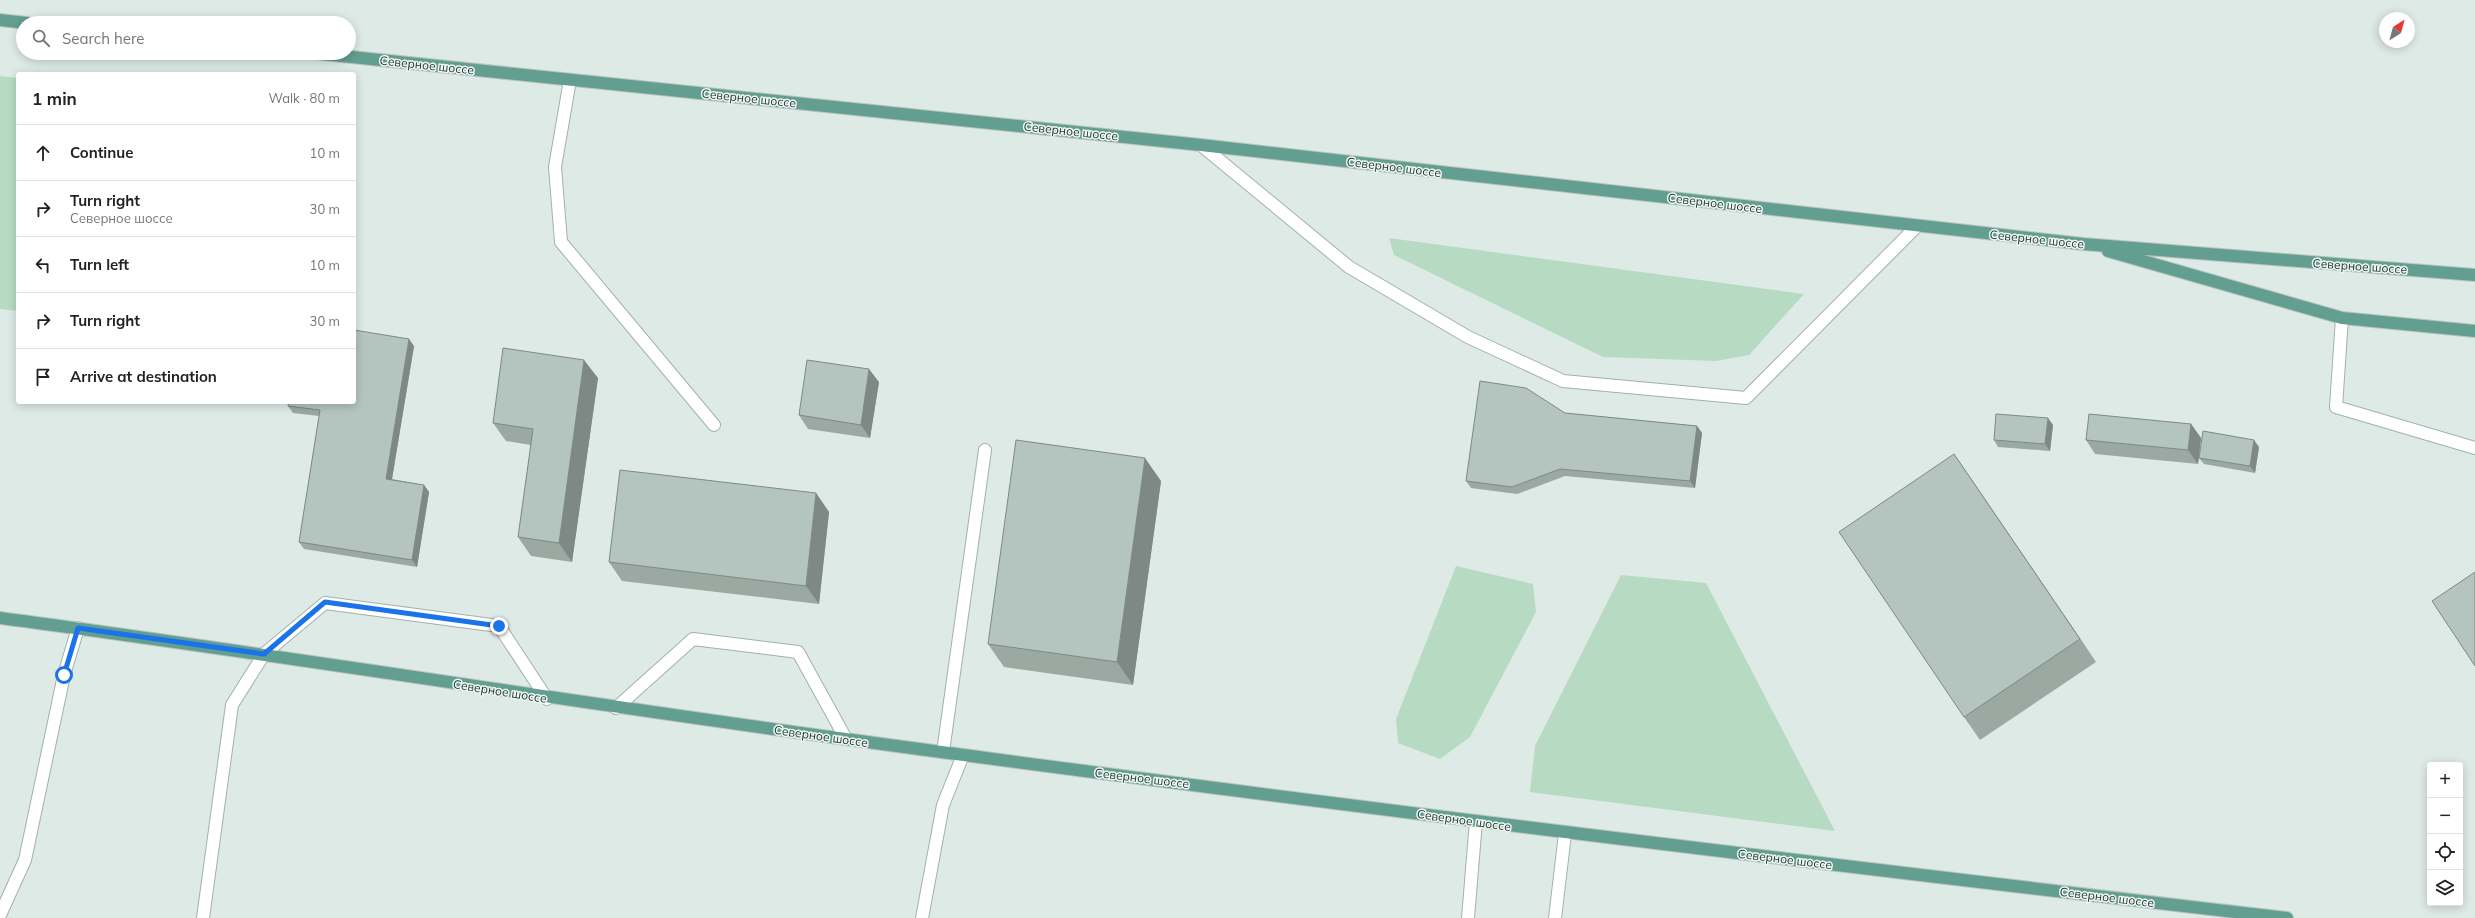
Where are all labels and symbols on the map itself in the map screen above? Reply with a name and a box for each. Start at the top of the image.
north arrow [2379,12,2415,48]
street label: Северное шоссе [379,53,475,77]
street label: Северное шоссе [701,86,797,110]
street label: Северное шоссе [1023,119,1119,143]
street label: Северное шоссе [1346,154,1442,180]
street label: Северное шоссе [1667,190,1763,216]
street label: Северное шоссе [1989,227,2085,251]
street label: Северное шоссе [2312,255,2408,277]
route end [490,617,508,635]
route start [55,666,73,684]
street label: Северное шоссе [452,676,548,706]
street label: Северное шоссе [773,722,869,750]
street label: Северное шоссе [1094,765,1190,791]
street label: Северное шоссе [1416,806,1512,834]
street label: Северное шоссе [1737,846,1833,872]
street label: Северное шоссе [2059,884,2155,910]

